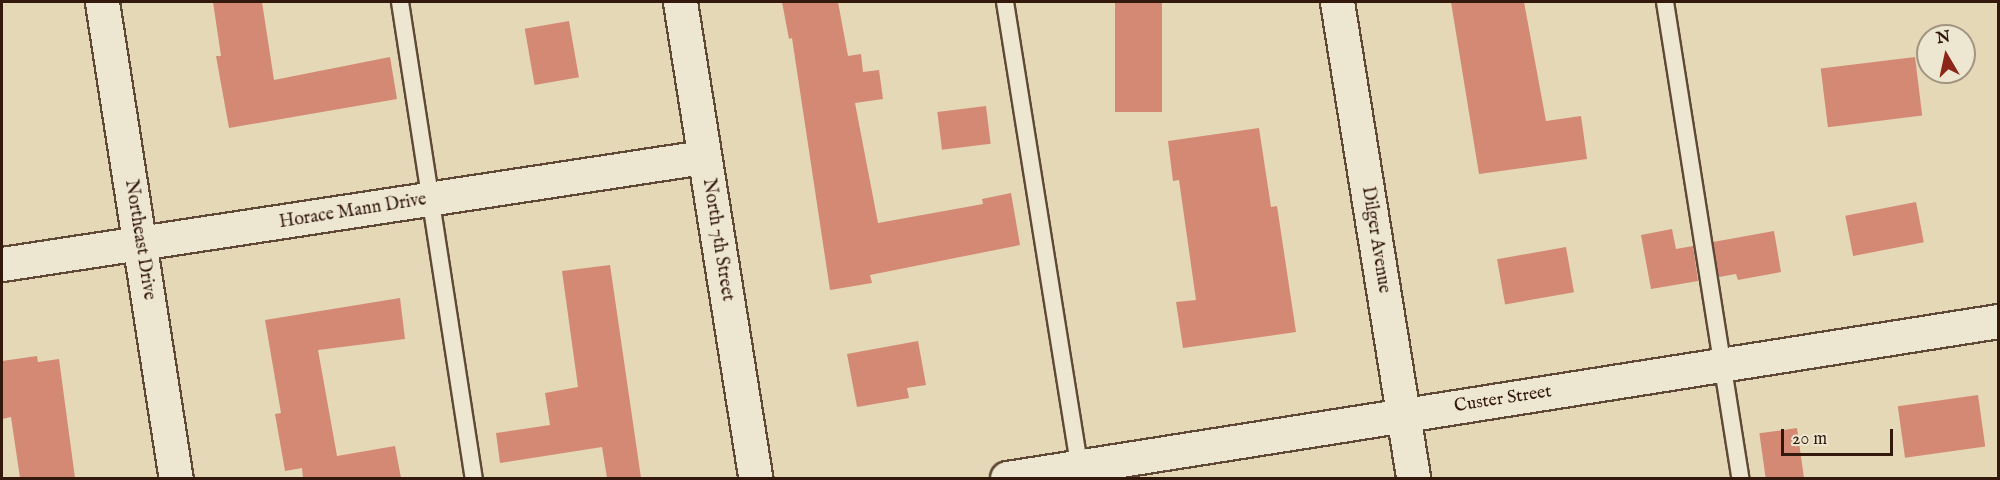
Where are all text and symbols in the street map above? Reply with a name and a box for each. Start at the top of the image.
north arrow [1916,24,1976,84]
text: N [1935,27,1952,49]
street label: North 7th Street [697,177,737,303]
street label: Northeast Drive [119,178,159,302]
street label: Dilger Avenue [1356,185,1394,295]
street label: Horace Mann Drive [278,190,428,234]
street label: Custer Street [1453,382,1553,418]
scale bar [1784,417,1896,455]
text: 20 m [1792,428,1827,451]

